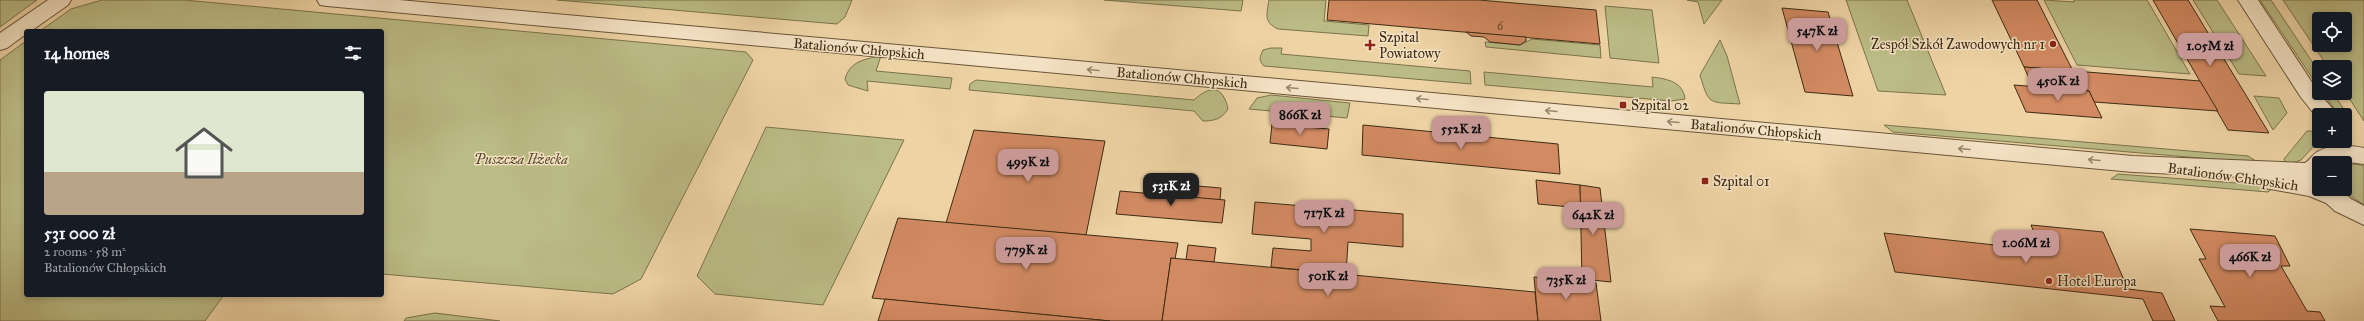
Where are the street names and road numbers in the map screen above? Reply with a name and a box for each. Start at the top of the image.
street label: Batalionów Chłopskich [793,35,926,63]
street label: Batalionów Chłopskich [1116,64,1249,92]
street label: Batalionów Chłopskich [1690,116,1823,144]
street label: Batalionów Chłopskich [2167,159,2300,195]

